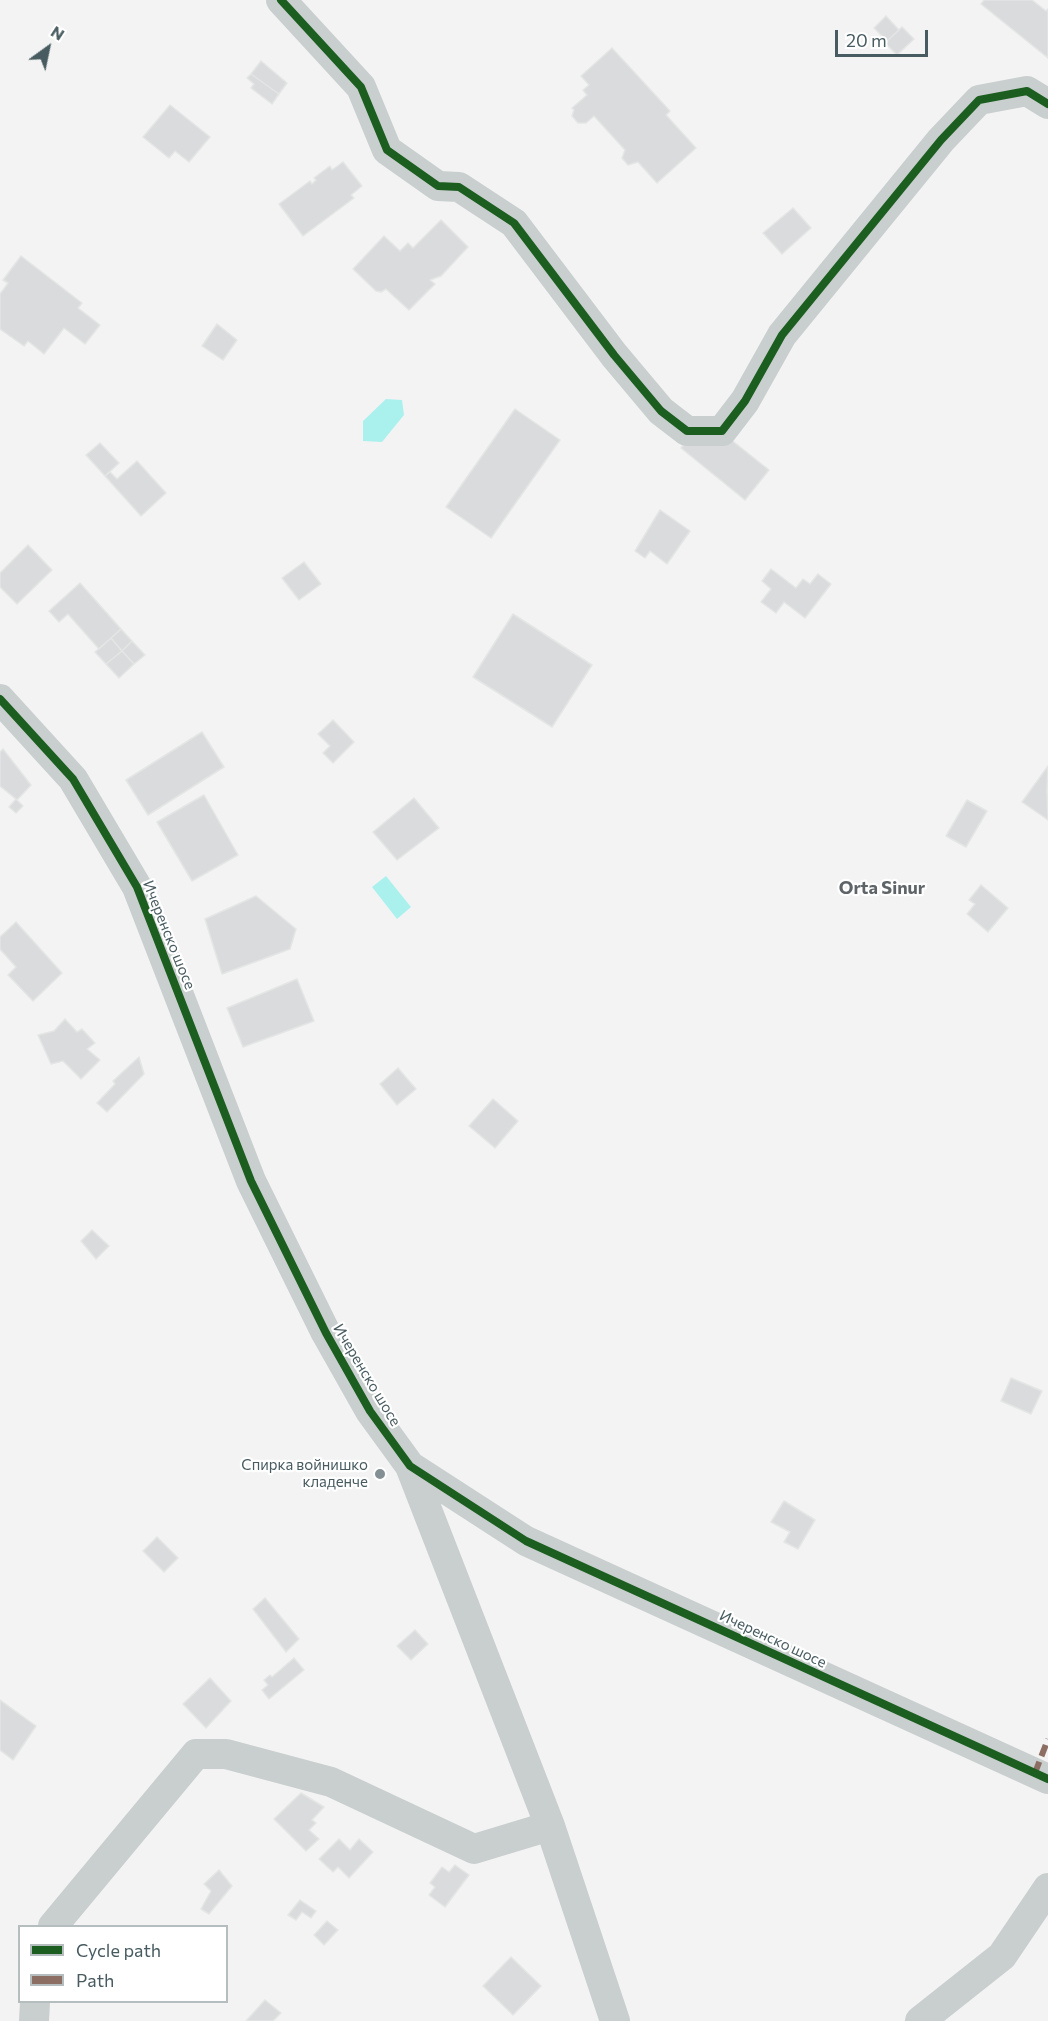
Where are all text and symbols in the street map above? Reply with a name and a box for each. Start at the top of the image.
north arrow [18,18,78,78]
scale bar [838,18,931,56]
text: N [48,21,68,44]
text: 20 m [846,29,887,51]
district label: Orta Sinur [839,877,925,899]
street label: Ичеренско шосе [139,878,199,992]
street label: Ичеренско шосе [329,1321,405,1429]
place label: Спирка войнишко кладенче [241,1456,368,1491]
marker: Спирка войнишко кладенче [373,1467,387,1481]
street label: Ичеренско шосе [717,1606,829,1672]
legend [18,1925,228,2003]
text: Cycle path [76,1939,161,1961]
text: Path [76,1969,114,1991]

